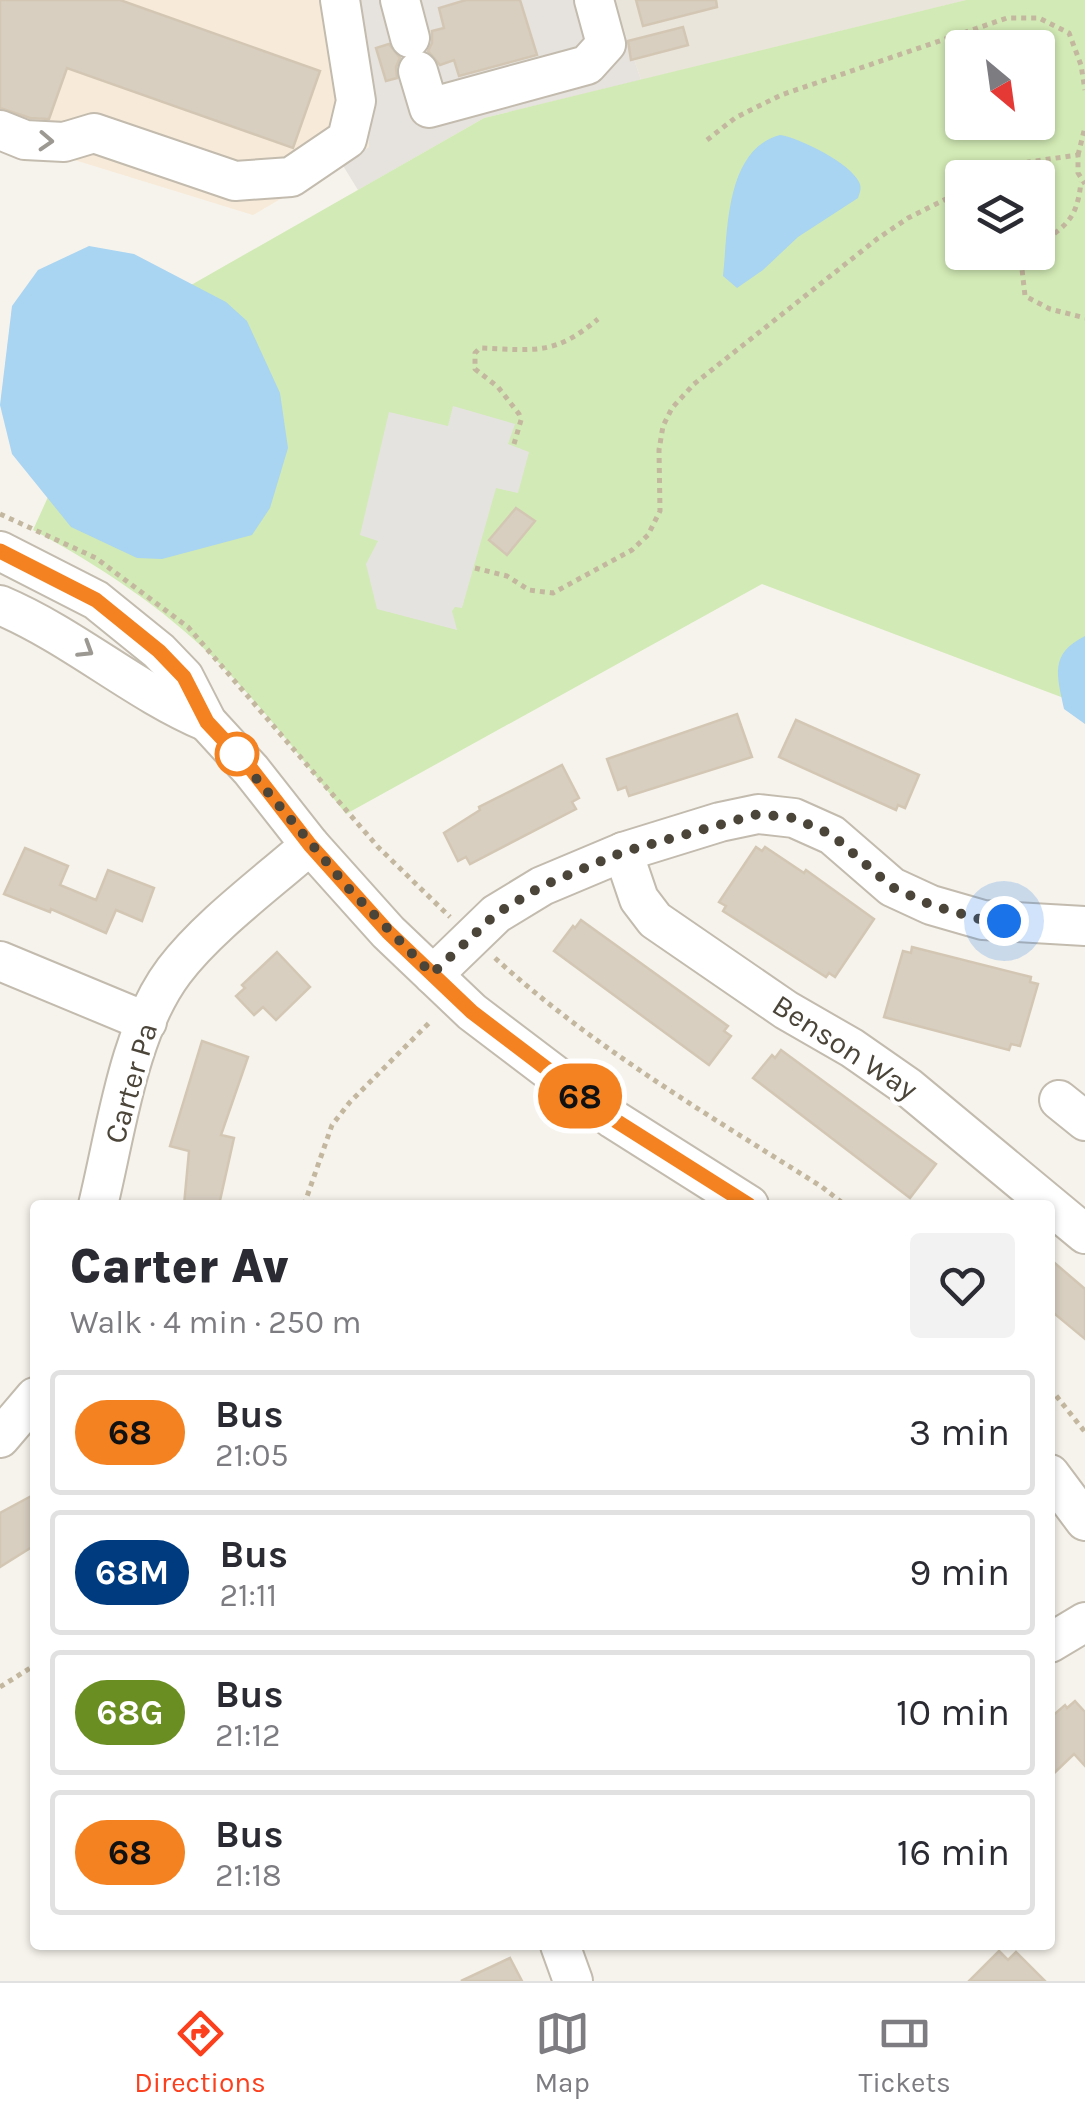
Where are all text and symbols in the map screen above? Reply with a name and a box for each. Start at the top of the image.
north arrow [945,30,1055,140]
map controls [945,30,1055,270]
one-way arrow [39,130,55,151]
button: layers [945,160,1055,270]
one-way arrow [76,638,94,657]
unlabelled marker [216,733,258,775]
your location [979,896,1029,946]
street label: Benson Way [766,987,924,1107]
street label: Carter Pa [97,1019,165,1147]
line badge: 68 [535,1064,625,1128]
text: 68 [558,1076,602,1117]
button: heart [910,1233,1015,1338]
text: Carter Av [70,1238,289,1294]
text: Walk · 4 min · 250 m [70,1304,361,1341]
text: Bus [215,1392,284,1437]
text: 3 min [909,1410,1010,1455]
text: 68 [108,1412,152,1453]
text: 21:05 [215,1437,289,1474]
text: Bus [219,1532,288,1577]
text: 9 min [909,1550,1010,1595]
text: 68M [95,1552,169,1593]
text: 21:11 [219,1577,277,1614]
text: Bus [215,1672,284,1717]
text: 10 min [896,1690,1010,1735]
text: 68G [96,1692,164,1733]
text: 21:12 [215,1717,281,1754]
text: Bus [215,1812,284,1857]
text: 16 min [897,1830,1010,1875]
text: 68 [108,1832,152,1873]
text: 21:18 [215,1857,282,1894]
tab: Directions [134,2006,266,2099]
tab: Map [534,2006,590,2099]
tab: Tickets [858,2006,951,2099]

